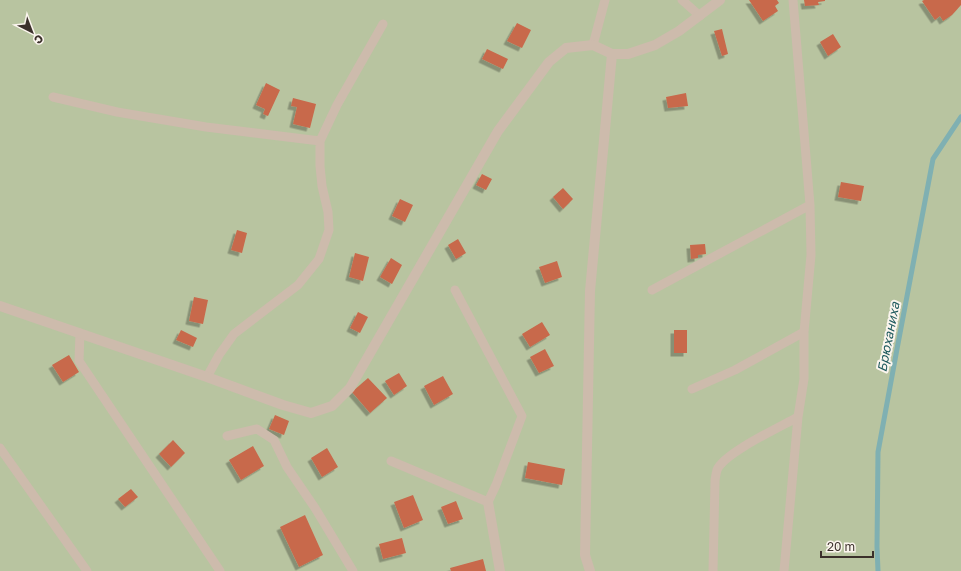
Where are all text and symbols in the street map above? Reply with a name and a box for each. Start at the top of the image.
north arrow [12,12,52,52]
text: С [32,32,46,47]
water label: Брюханиха [873,300,903,373]
scale bar [821,533,873,559]
text: 20 m [827,539,855,554]

